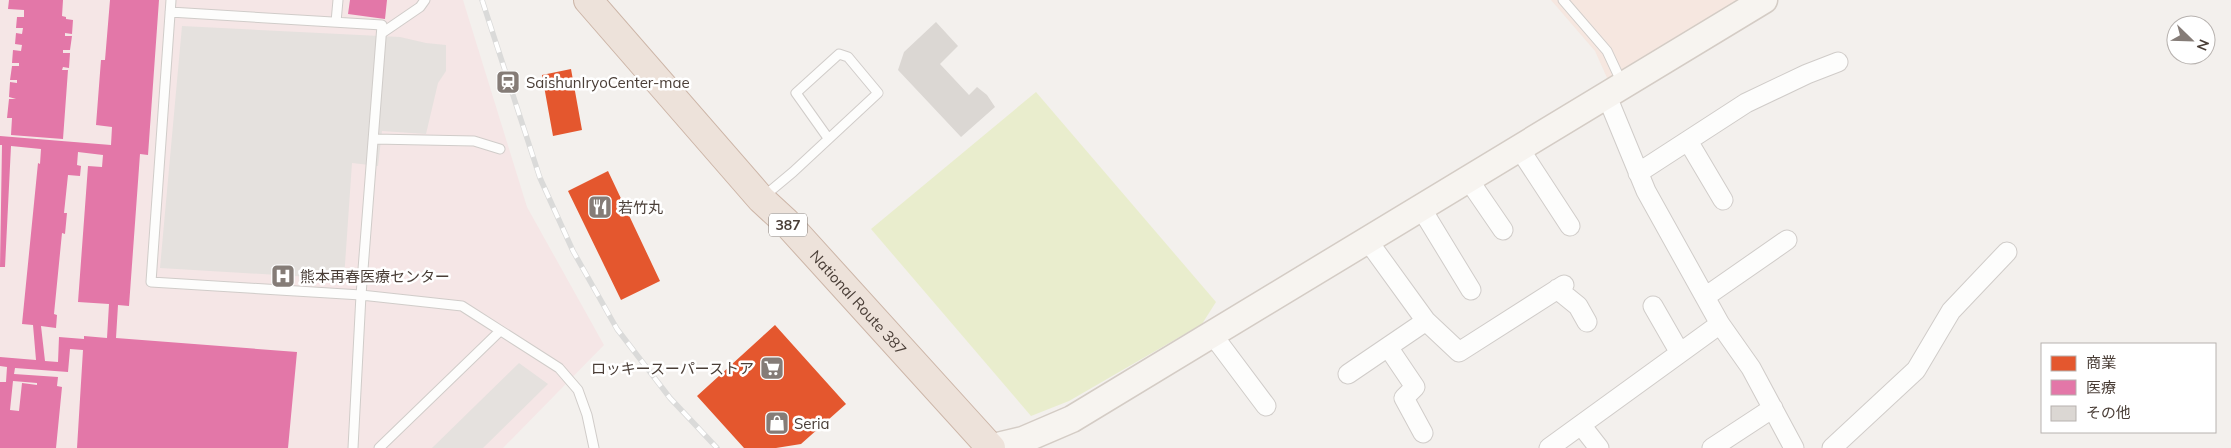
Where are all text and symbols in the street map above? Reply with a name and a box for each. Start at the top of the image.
north arrow [2166,15,2216,65]
text: N [2193,37,2213,53]
station icon: SaishunIryoCenter-mae [495,69,521,95]
place label: SaishunIryoCenter-mae [526,73,690,92]
restaurant icon: 若竹丸 [587,194,613,220]
place label: 若竹丸 [618,198,663,217]
road number: 387 [769,214,807,236]
street label: National Route 387 [806,246,911,359]
hospital icon: 熊本再春医療センター [270,263,296,289]
place label: 熊本再春医療センター [300,267,450,286]
legend [2041,343,2216,433]
text: 商業 [2086,353,2116,372]
supermarket icon: ロッキースーパーストア [759,355,785,381]
place label: ロッキースーパーストア [591,359,754,378]
text: 医療 [2086,378,2116,397]
text: その他 [2086,403,2131,422]
shop icon: Seria [764,410,790,436]
place label: Seria [794,414,830,433]

